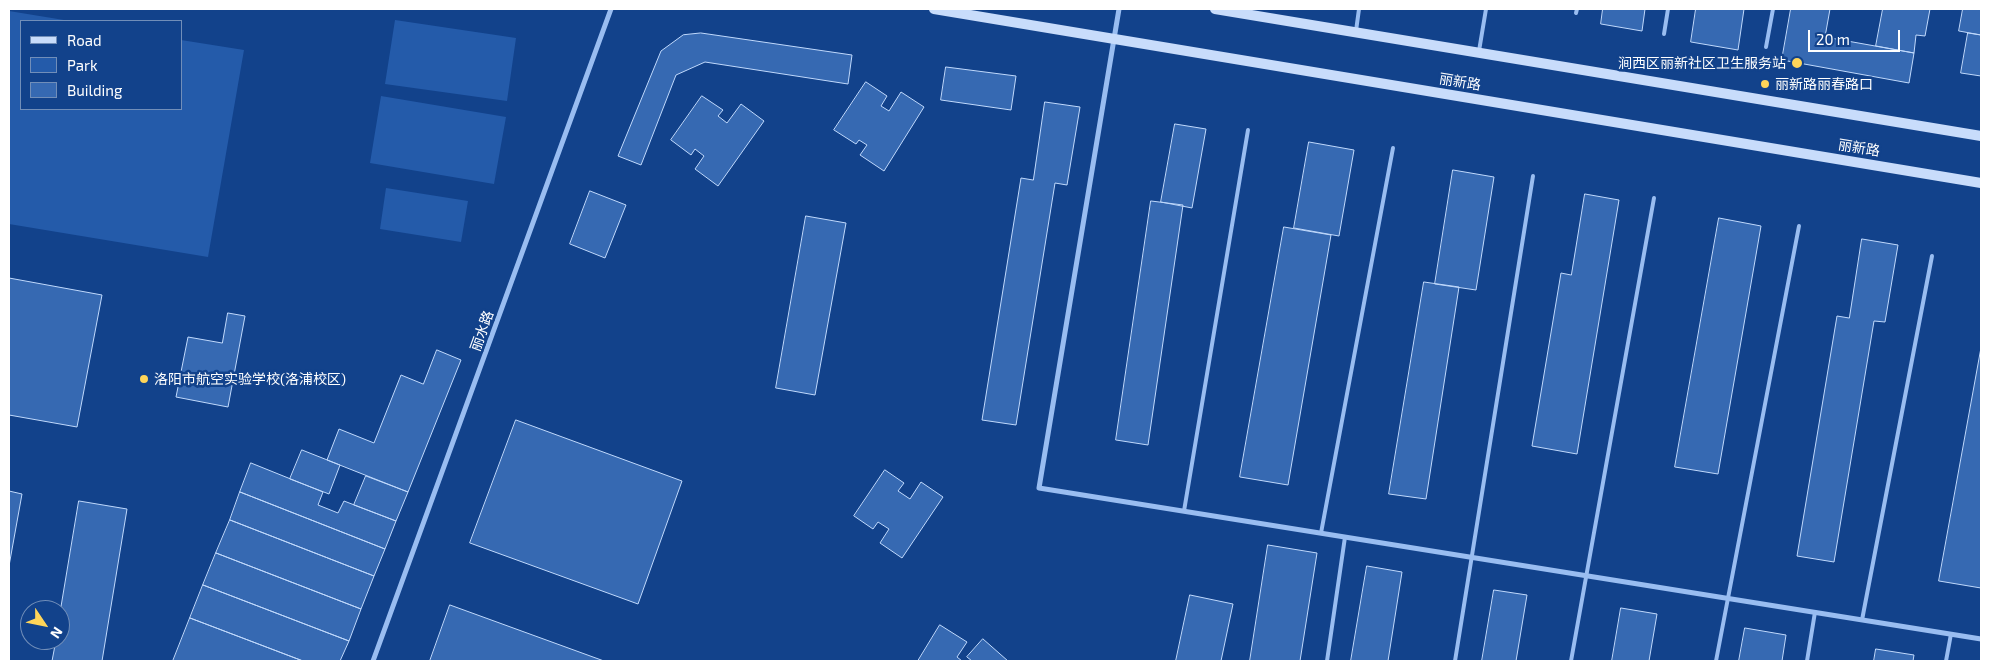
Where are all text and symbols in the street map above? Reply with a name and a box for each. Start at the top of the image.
legend [20,20,182,110]
scale bar [1810,20,1902,52]
text: 20 m [1816,30,1850,48]
text: Road [67,31,102,49]
place label: 涧西区丽新社区卫生服务站 [1618,55,1786,71]
text: Park [67,56,98,74]
marker: 涧西区丽新社区卫生服务站 [1790,56,1804,70]
street label: 丽新路 [1438,70,1482,94]
place label: 丽新路丽春路口 [1775,76,1873,92]
marker: 丽新路丽春路口 [1759,78,1771,90]
text: Building [67,81,122,99]
street label: 丽新路 [1837,136,1881,160]
street label: 丽水路 [467,308,497,354]
place label: 洛阳市航空实验学校(洛浦校区) [154,371,346,387]
marker: 洛阳市航空实验学校(洛浦校区) [138,373,150,385]
north arrow [20,600,70,650]
text: N [47,624,67,642]

